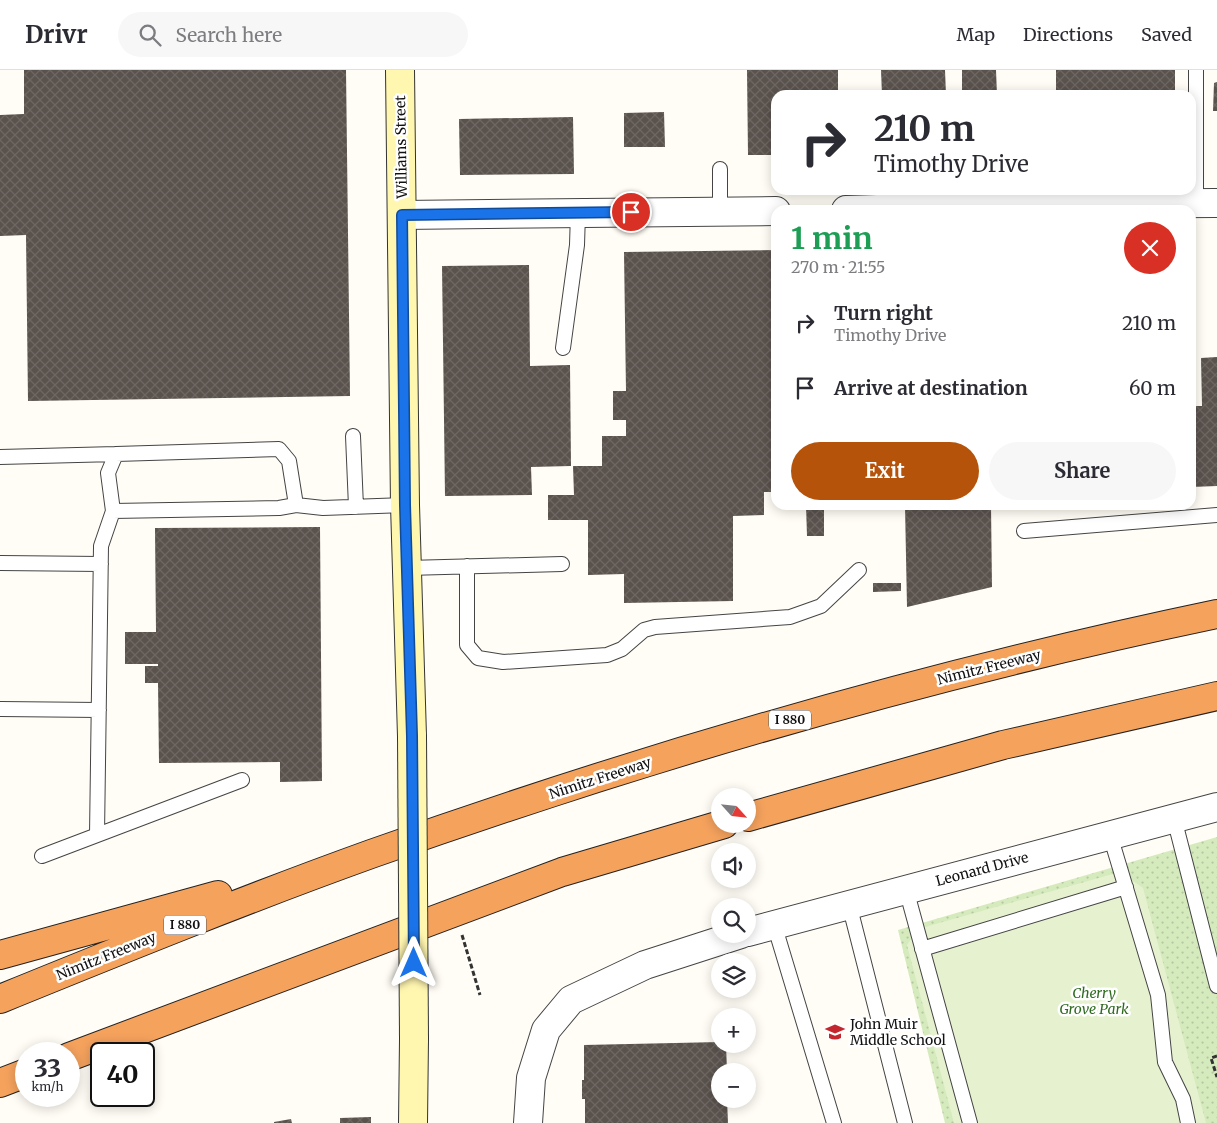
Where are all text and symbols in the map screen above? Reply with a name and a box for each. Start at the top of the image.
search box [118,12,468,57]
text: Drivr [25,19,88,50]
icon: search [136,21,164,49]
text: Search here [176,23,282,47]
text: Map [957,23,995,46]
text: Directions [1023,23,1113,46]
text: Saved [1141,23,1192,46]
street label: Williams Street [391,95,411,200]
text: 210 m [874,107,975,151]
icon: right [791,110,856,175]
text: Timothy Drive [874,150,1029,178]
pin [610,191,652,233]
icon: arrive [617,198,645,226]
text: 1 min [791,219,873,257]
button: close [1124,222,1176,274]
text: 270 m · 21:55 [791,257,885,277]
text: Turn right [834,301,933,325]
icon: right [791,309,819,337]
text: 210 m [1122,311,1176,335]
text: Timothy Drive [834,325,946,345]
icon: arrive [791,374,819,402]
text: Arrive at destination [834,376,1028,400]
text: 60 m [1129,376,1176,400]
button: Exit [791,442,979,500]
button: Share [989,442,1176,500]
street label: Nimitz Freeway [935,645,1044,689]
road number: I 880 [769,710,811,730]
street label: Nimitz Freeway [547,753,654,803]
north arrow [711,788,756,832]
map controls [711,788,756,1108]
button: sound [711,843,756,888]
street label: Leonard Drive [934,848,1030,890]
button: search [711,898,756,943]
road number: I 880 [164,916,206,934]
street label: Nimitz Freeway [53,927,159,984]
position arrow [387,936,439,988]
button: layers [711,953,756,998]
park label: Cherry Grove Park [1059,984,1129,1018]
button: + [711,1008,756,1053]
place label: John Muir Middle School [849,1015,947,1049]
school or university icon: John Muir Middle School [824,1021,846,1043]
speed limit sign: 40 [90,1042,155,1107]
text: 33 [34,1052,61,1084]
button: − [711,1063,756,1108]
text: km/h [32,1079,63,1094]

